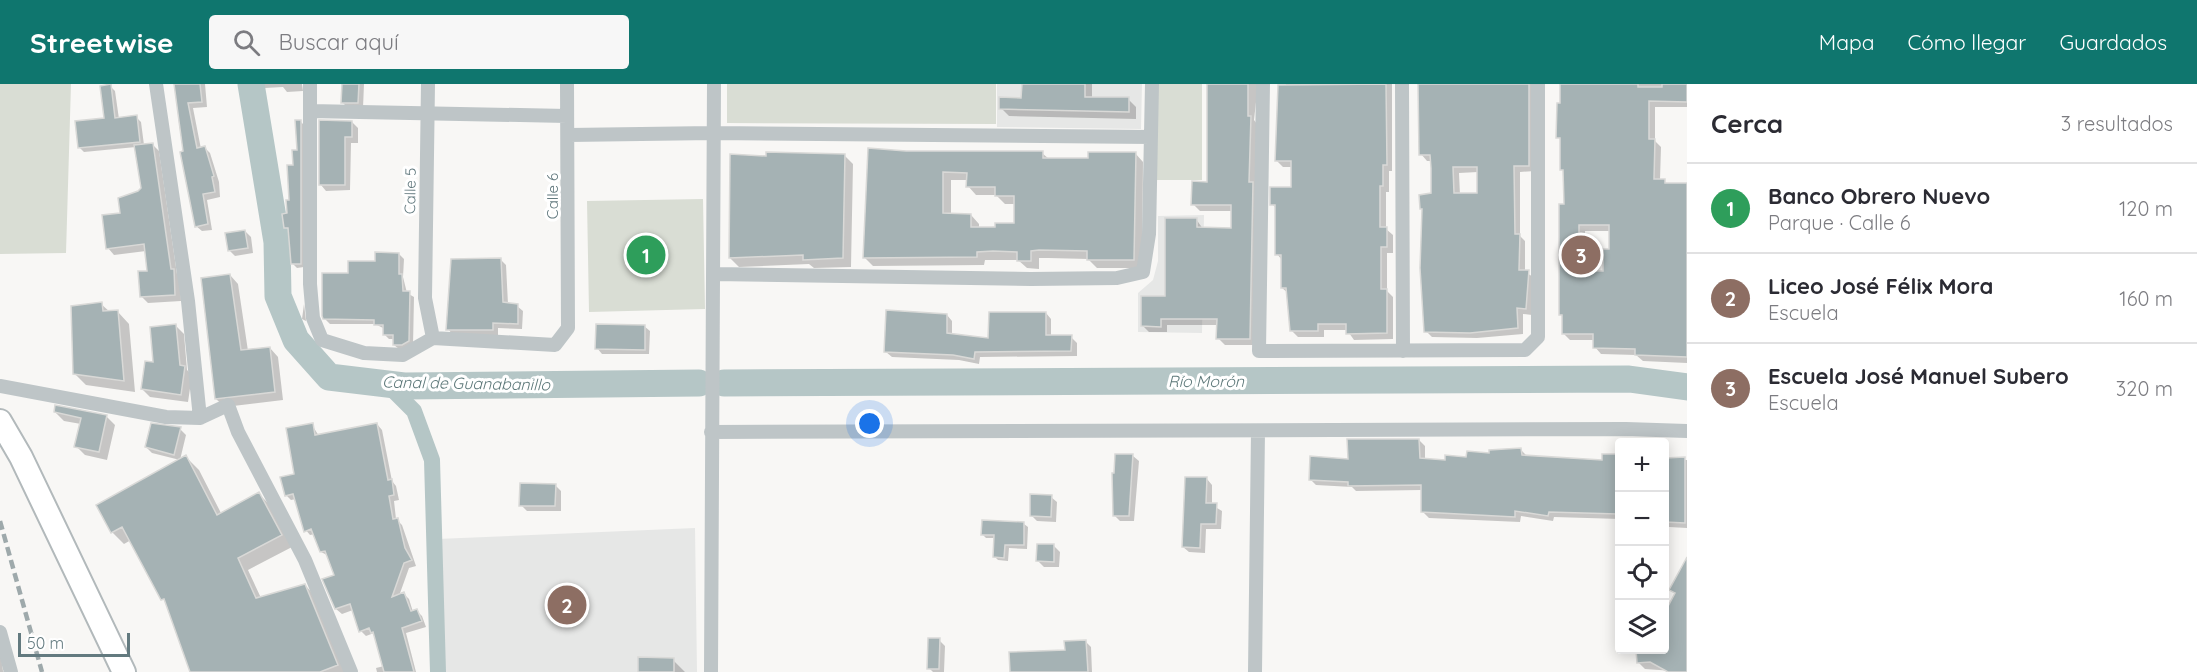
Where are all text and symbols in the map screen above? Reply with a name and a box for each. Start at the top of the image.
search box [209,15,629,69]
text: Streetwise [30,25,173,60]
icon: search [230,26,263,59]
text: Buscar aquí [278,28,399,56]
text: Mapa [1819,29,1874,55]
text: Cómo llegar [1907,29,2026,55]
text: Guardados [2059,29,2167,55]
text: Cerca [1711,107,1783,140]
text: 3 resultados [2061,111,2173,136]
street label: Calle 5 [400,168,420,214]
street label: Calle 6 [543,173,562,219]
text: Banco Obrero Nuevo [1768,182,1990,210]
text: 1 [1727,196,1734,221]
text: 120 m [2119,196,2173,221]
text: Parque · Calle 6 [1768,210,1911,235]
pin: 1 [626,232,666,278]
pin: 3 [1562,232,1600,278]
text: Liceo José Félix Mora [1768,272,1993,300]
text: 2 [1725,286,1736,311]
text: 160 m [2119,286,2173,311]
text: Escuela [1768,300,1839,325]
text: Escuela José Manuel Subero [1768,362,2069,390]
water label: Río Morón [1168,371,1245,391]
water label: Canal de Guanabanillo [382,372,552,394]
text: 3 [1725,376,1736,401]
text: 320 m [2116,376,2173,401]
text: Escuela [1768,390,1839,415]
your location [855,409,884,438]
map controls [1615,438,1669,654]
button: + [1615,438,1669,492]
button: − [1615,492,1669,546]
button: locate [1615,546,1669,600]
pin: 2 [548,582,586,628]
button: layers [1615,600,1669,654]
scale bar [18,630,130,658]
text: 50 m [27,633,64,653]

